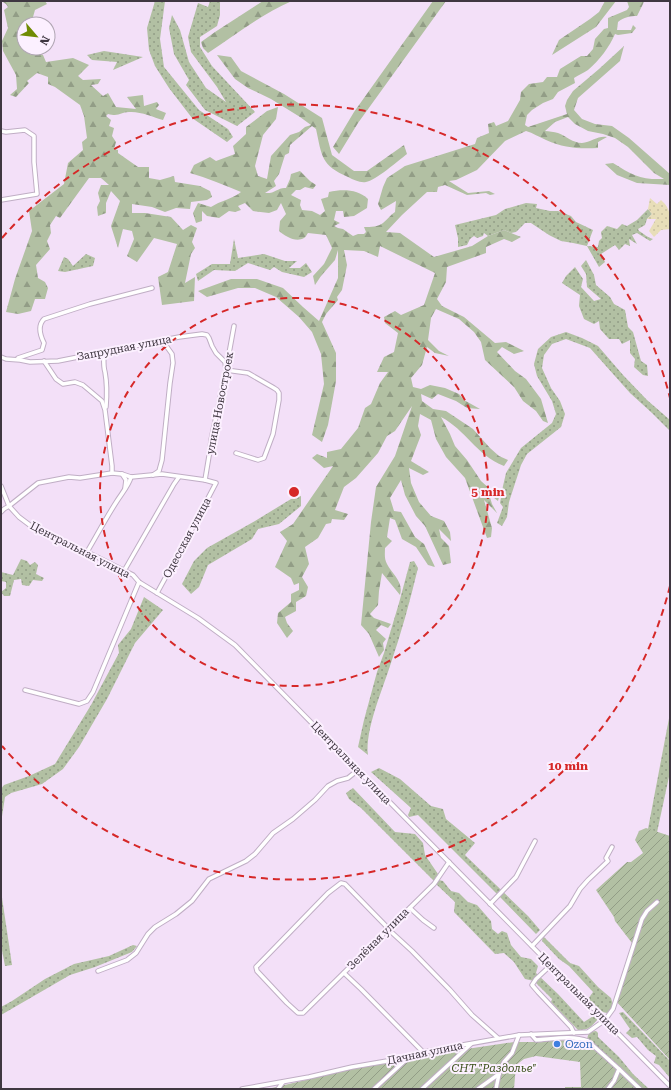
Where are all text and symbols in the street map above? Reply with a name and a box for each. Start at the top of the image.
north arrow [16,16,56,56]
text: N [36,34,52,48]
street label: Запрудная улица [75,332,173,364]
street label: улица Новостроек [204,350,236,456]
centre of rings [287,485,301,499]
text: 5 min [471,485,505,499]
street label: Одесская улица [160,496,214,580]
street label: Центральная улица [28,519,132,581]
street label: Центральная улица [308,719,394,807]
text: 10 min [548,759,588,773]
street label: Зелёная улица [344,905,412,973]
street label: Центральная улица [535,950,623,1038]
place label: Ozon [565,1038,593,1051]
street label: Дачная улица [386,1039,464,1067]
marker: Ozon [552,1039,562,1049]
park label: СНТ "Раздолье" [452,1062,536,1075]

